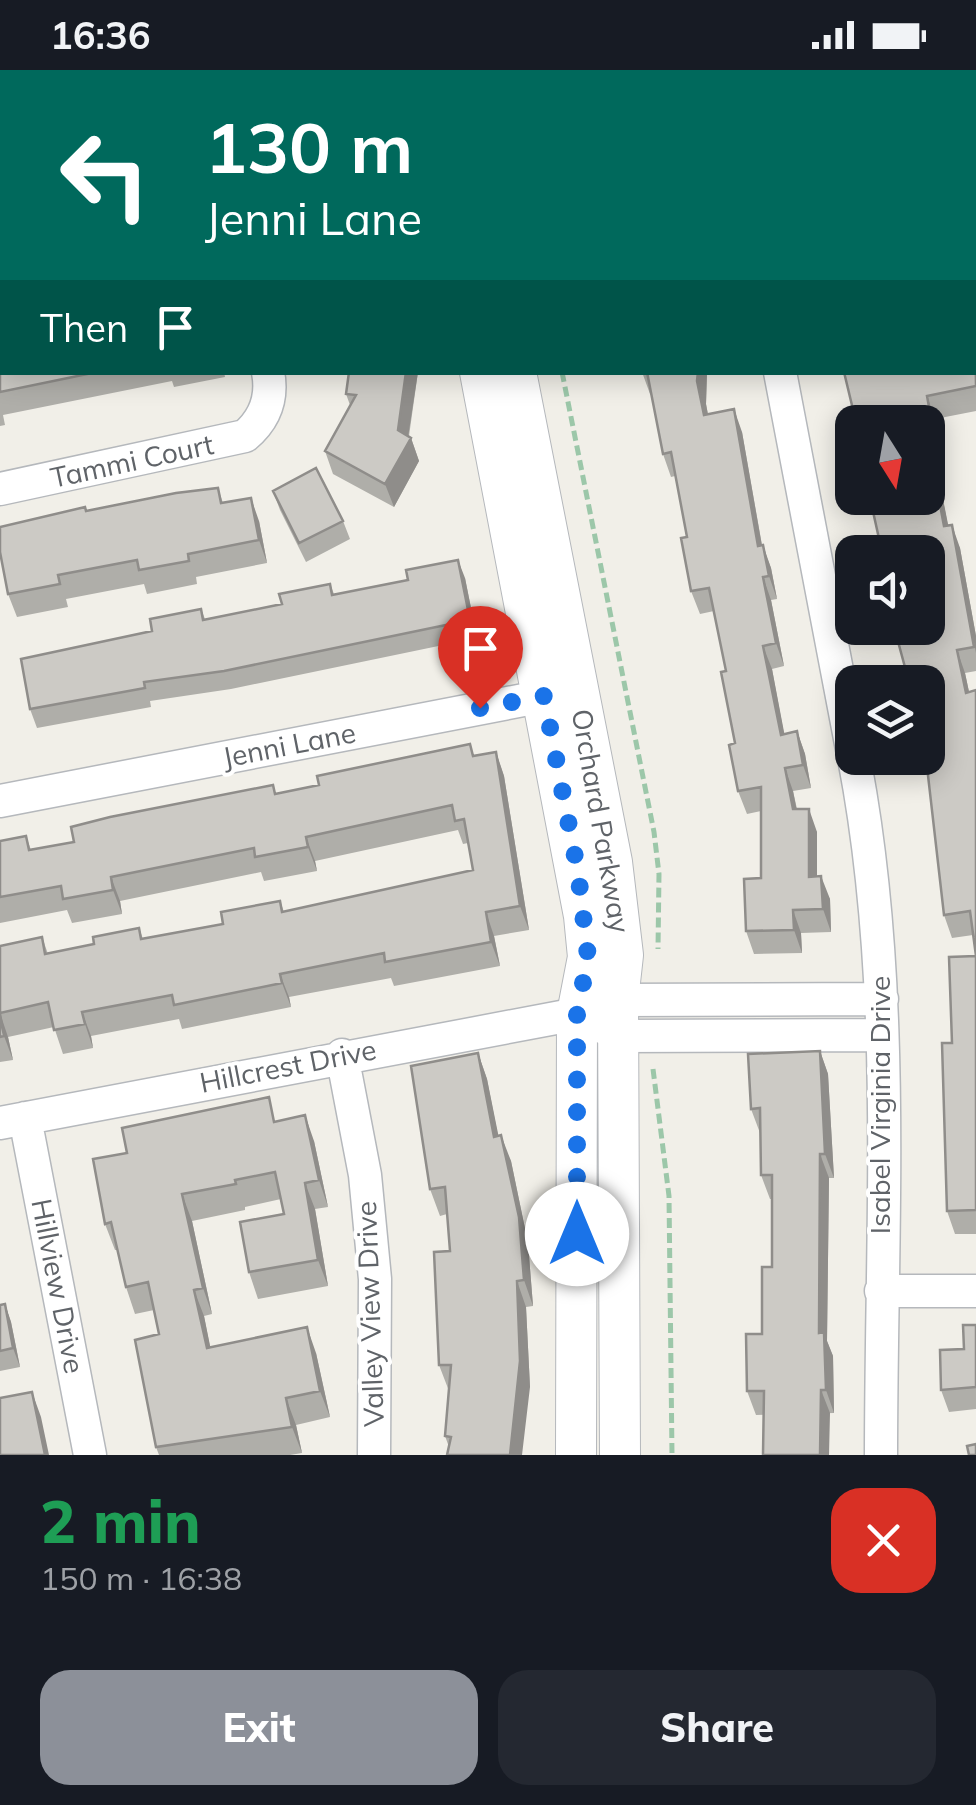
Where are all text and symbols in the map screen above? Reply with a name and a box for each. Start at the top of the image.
text: 16:36 [50,11,151,59]
text: 130 m [205,103,413,191]
icon: left [40,110,170,240]
text: Jenni Lane [205,190,422,246]
icon: arrive [148,300,203,355]
text: Then [40,304,128,352]
north arrow [835,405,945,515]
map controls [835,405,945,775]
street label: Tammi Court [47,426,217,495]
button: sound [835,535,945,645]
pin [438,606,523,709]
icon: arrive [453,621,508,676]
button: layers [835,665,945,775]
street label: Orchard Parkway [565,706,638,936]
street label: Jenni Lane [219,714,358,775]
street label: Isabel Virginia Drive [862,976,897,1234]
street label: Hillcrest Drive [197,1031,379,1100]
position arrow [525,1182,629,1286]
street label: Hillview Drive [24,1196,93,1376]
street label: Valley View Drive [348,1201,391,1427]
text: 2 min [40,1483,201,1558]
button: close [831,1488,936,1593]
text: 150 m · 16:38 [40,1558,242,1598]
button: Exit [40,1670,478,1785]
button: Share [498,1670,936,1785]

